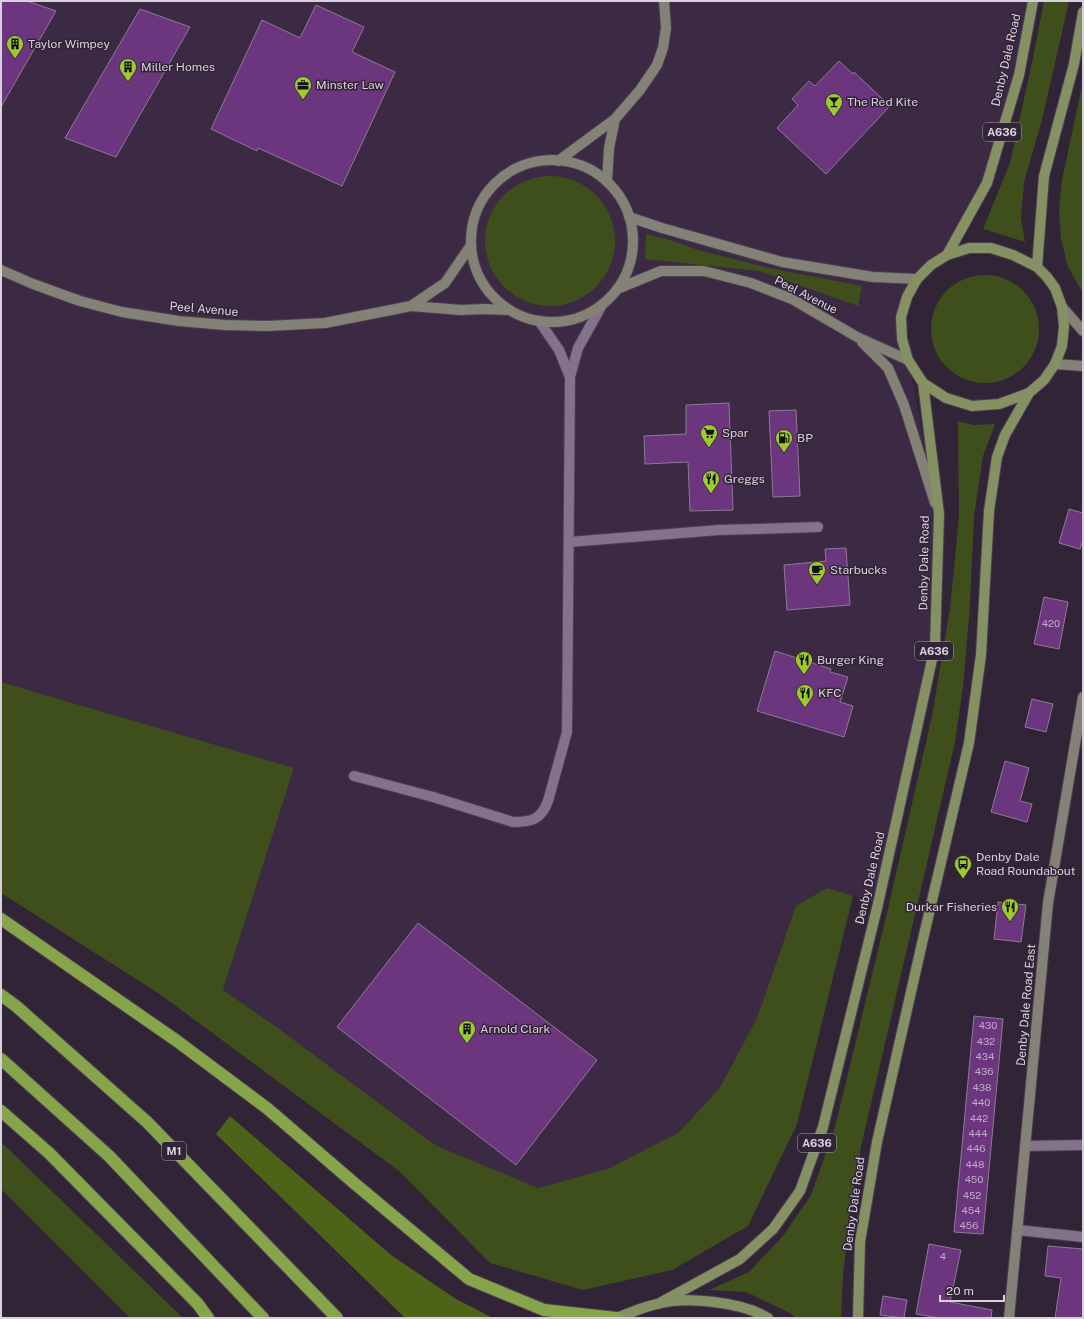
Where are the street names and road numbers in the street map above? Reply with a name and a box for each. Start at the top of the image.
street label: Denby Dale Road [989,12,1023,108]
road number: A636 [983,123,1021,141]
street label: Peel Avenue [772,273,840,317]
street label: Peel Avenue [169,299,239,319]
street label: Denby Dale Road [916,516,932,610]
road number: A636 [915,642,953,660]
street label: Denby Dale Road [853,830,887,926]
street label: Denby Dale Road East [1014,943,1038,1066]
road number: A636 [798,1134,836,1152]
road number: M1 [162,1142,186,1160]
street label: Denby Dale Road [840,1156,868,1252]

